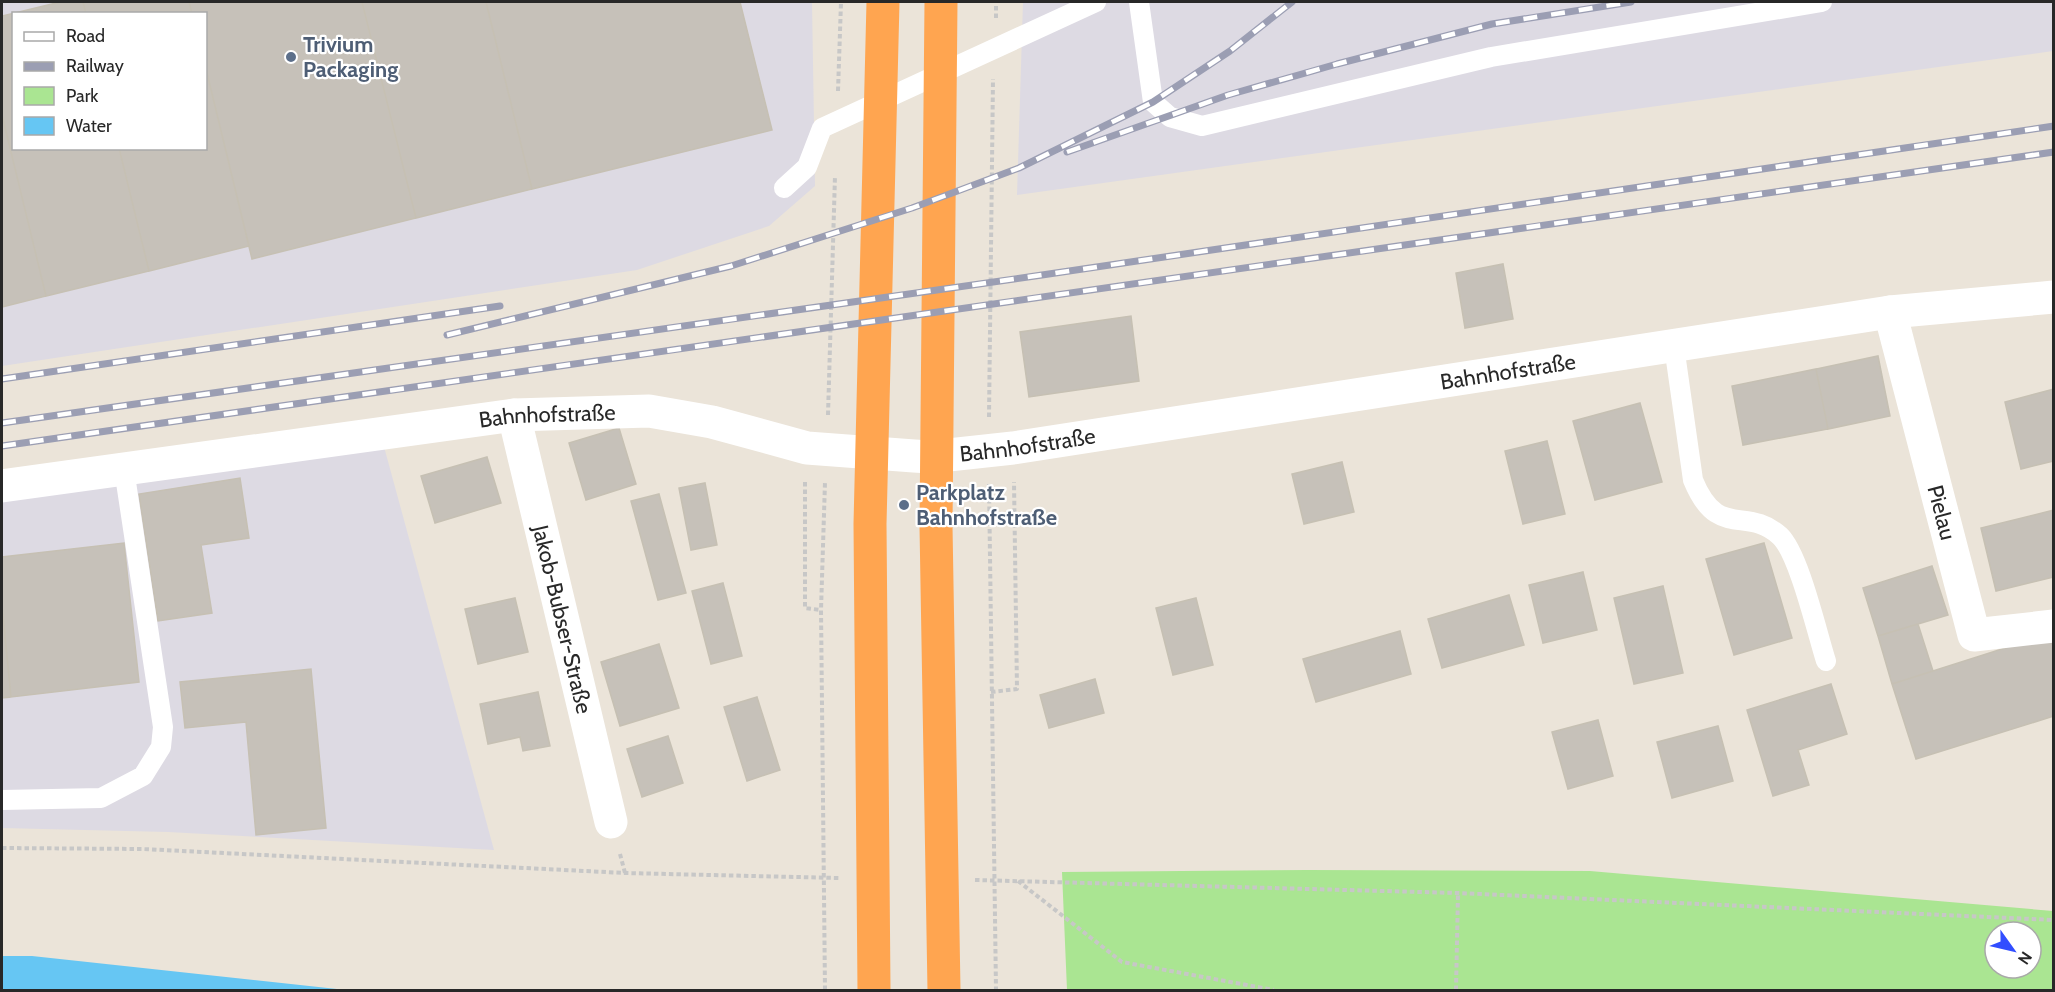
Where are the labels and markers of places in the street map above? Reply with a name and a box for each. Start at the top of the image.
place label: Trivium Packaging [303,31,398,83]
marker: Trivium Packaging [284,50,298,64]
place label: Parkplatz Bahnhofstraße [916,479,1057,531]
marker: Parkplatz Bahnhofstraße [897,498,911,512]

